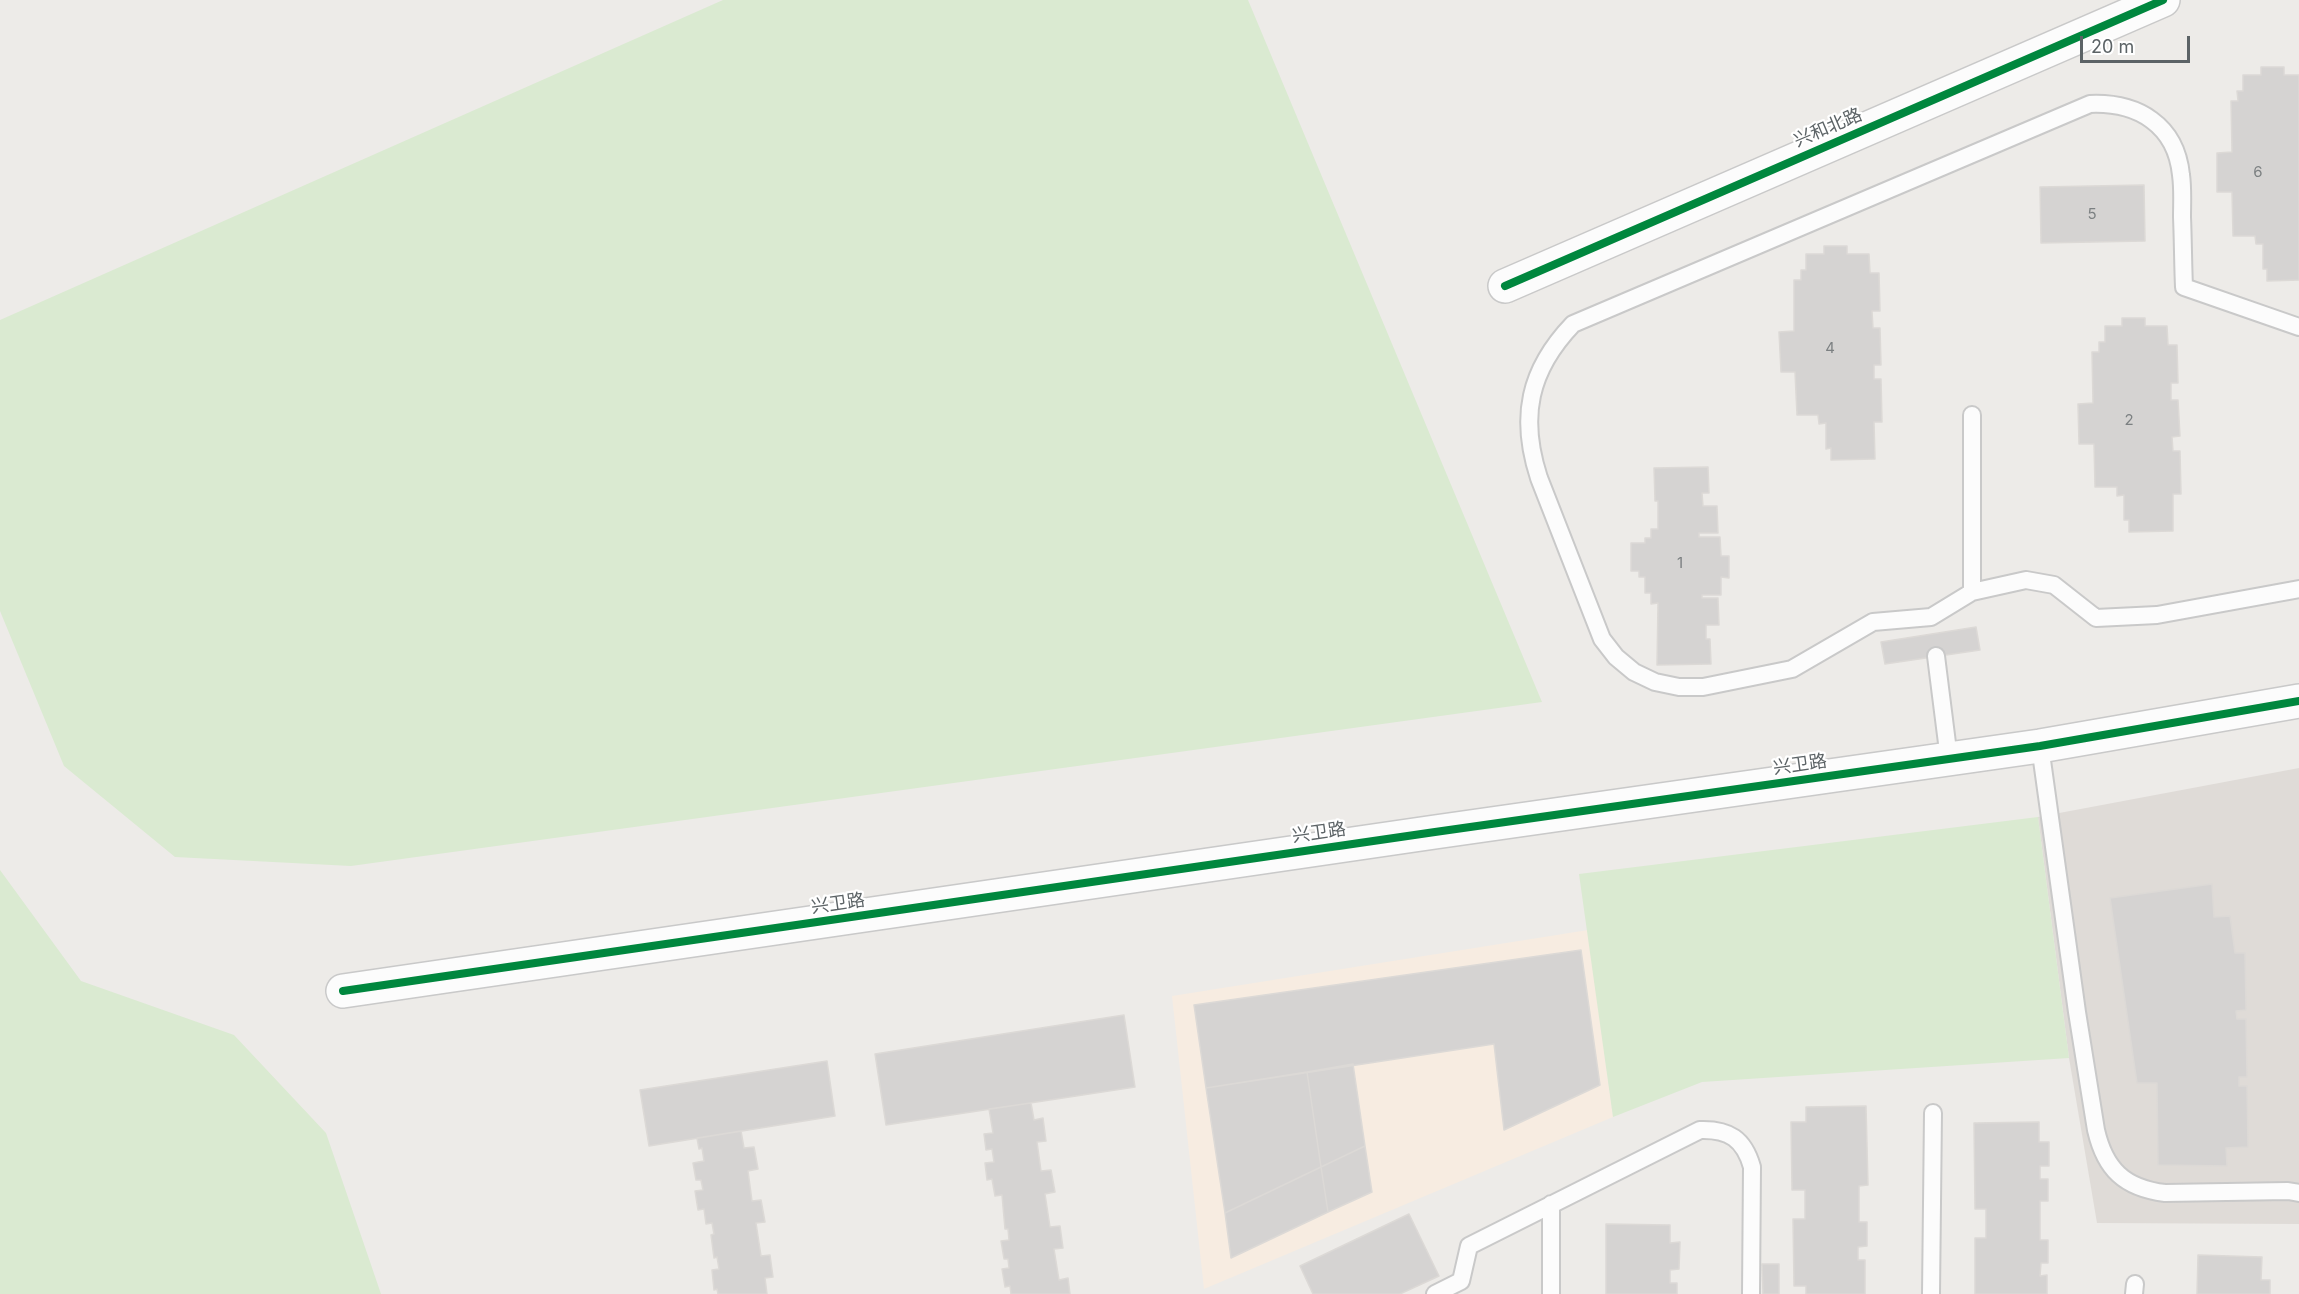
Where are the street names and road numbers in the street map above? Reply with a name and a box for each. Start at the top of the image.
street label: 兴和北路 [1791,104,1865,152]
street label: 兴卫路 [1772,751,1828,779]
street label: 兴卫路 [1291,819,1347,847]
street label: 兴卫路 [810,890,866,918]

